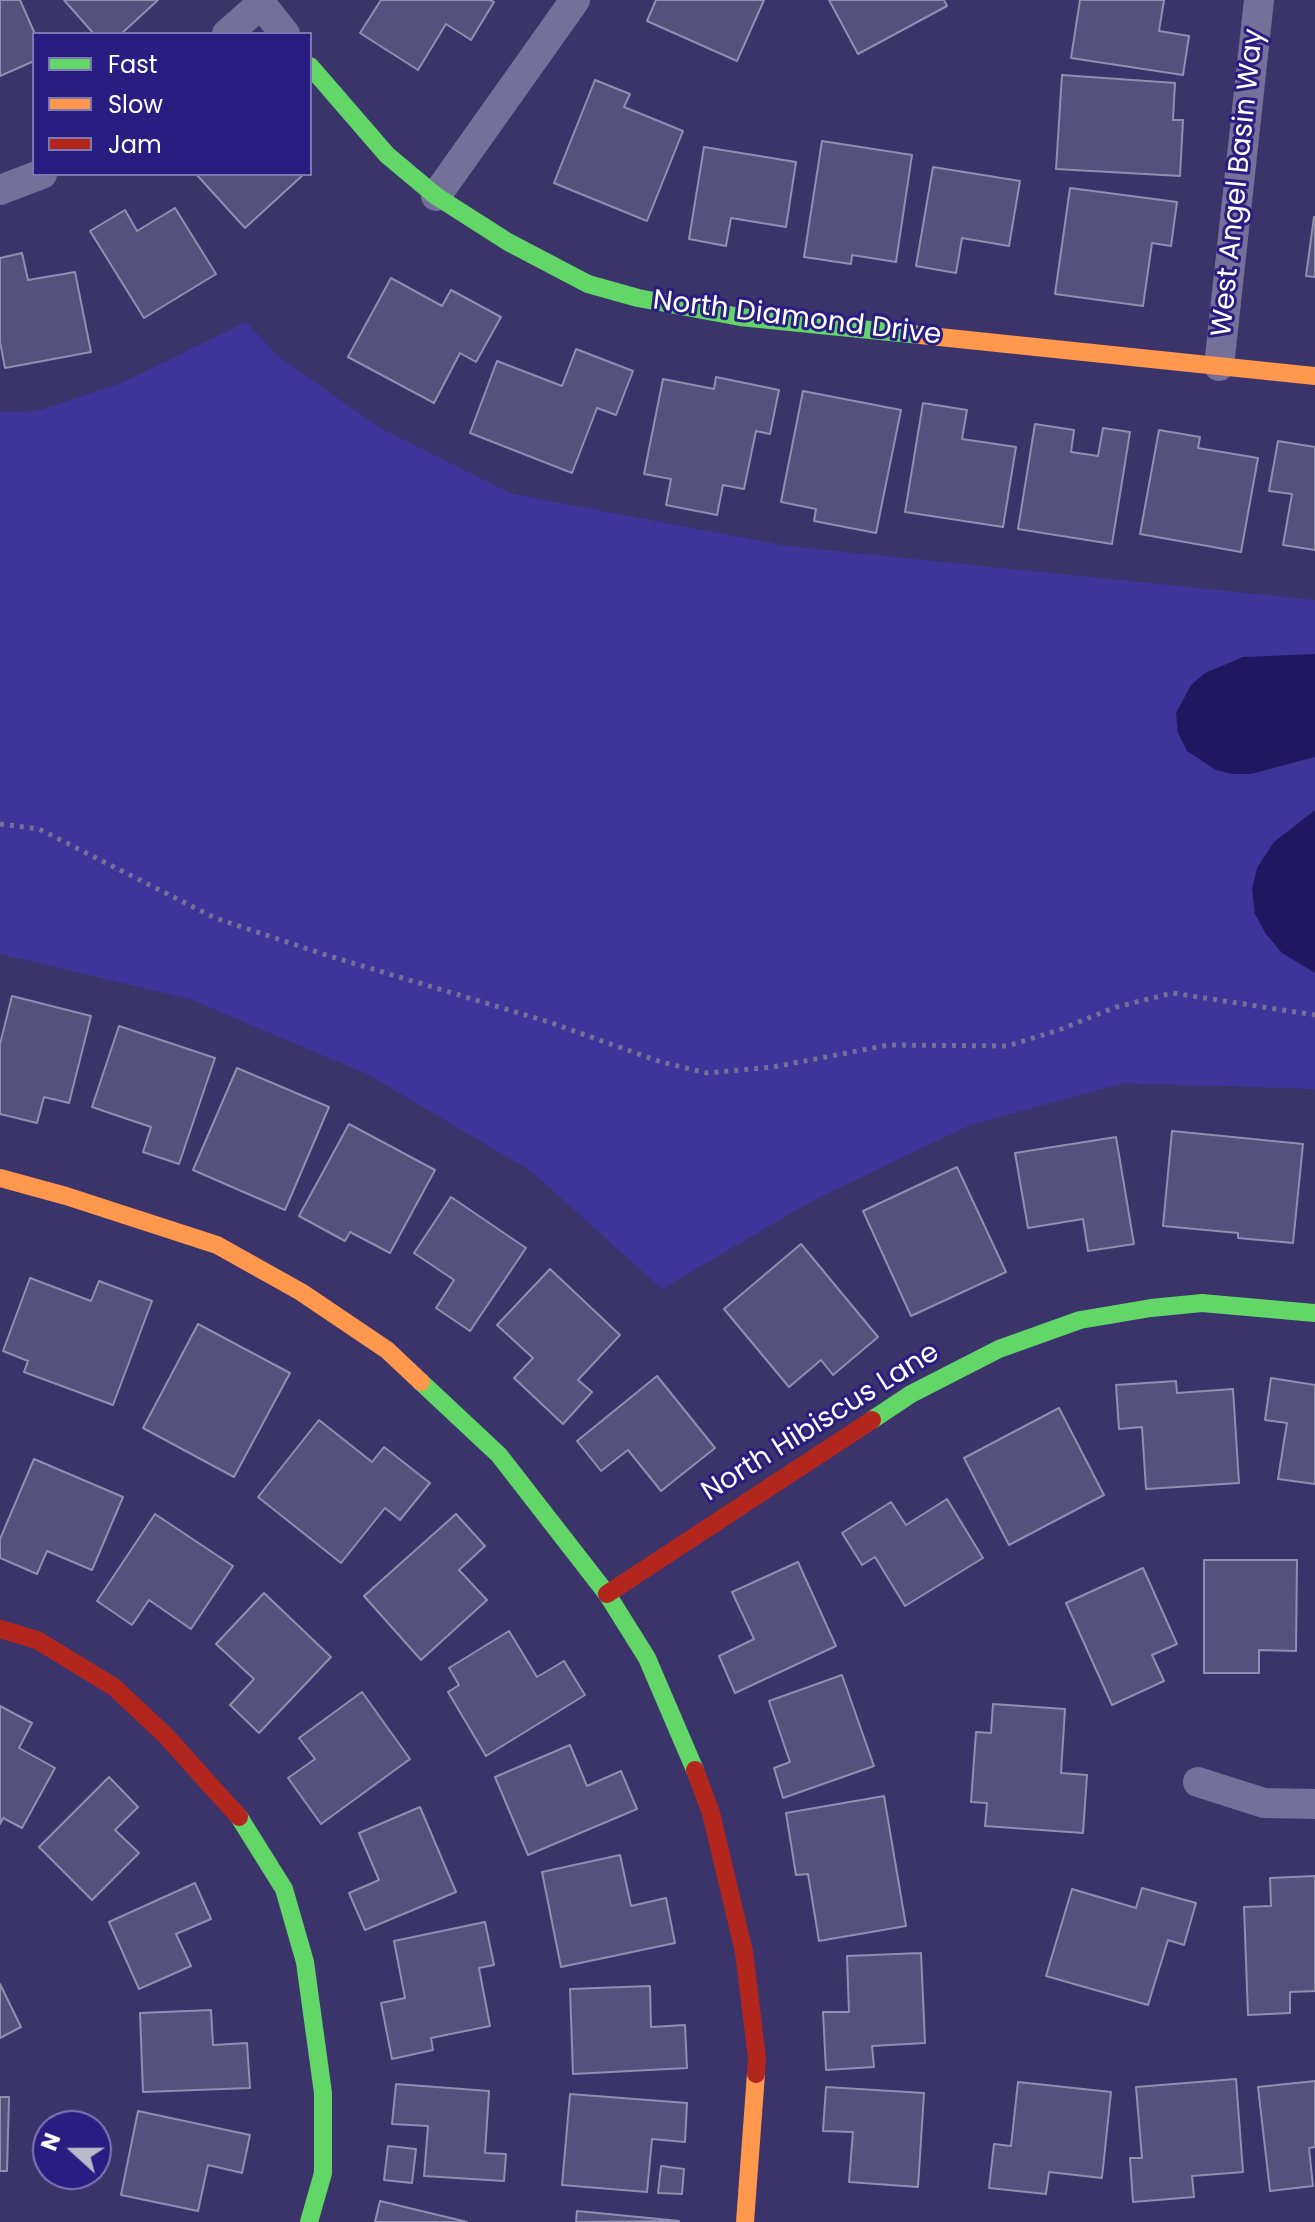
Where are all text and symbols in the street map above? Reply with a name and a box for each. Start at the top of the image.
street label: West Angel Basin Way [1206,27,1272,339]
legend [32,32,312,176]
text: Fast [108,48,158,81]
text: Slow [108,88,163,121]
text: Jam [108,128,162,161]
street label: North Diamond Drive [651,285,943,353]
street label: North Hibiscus Lane [696,1336,946,1510]
north arrow [32,2110,112,2190]
text: N [34,2129,68,2155]

